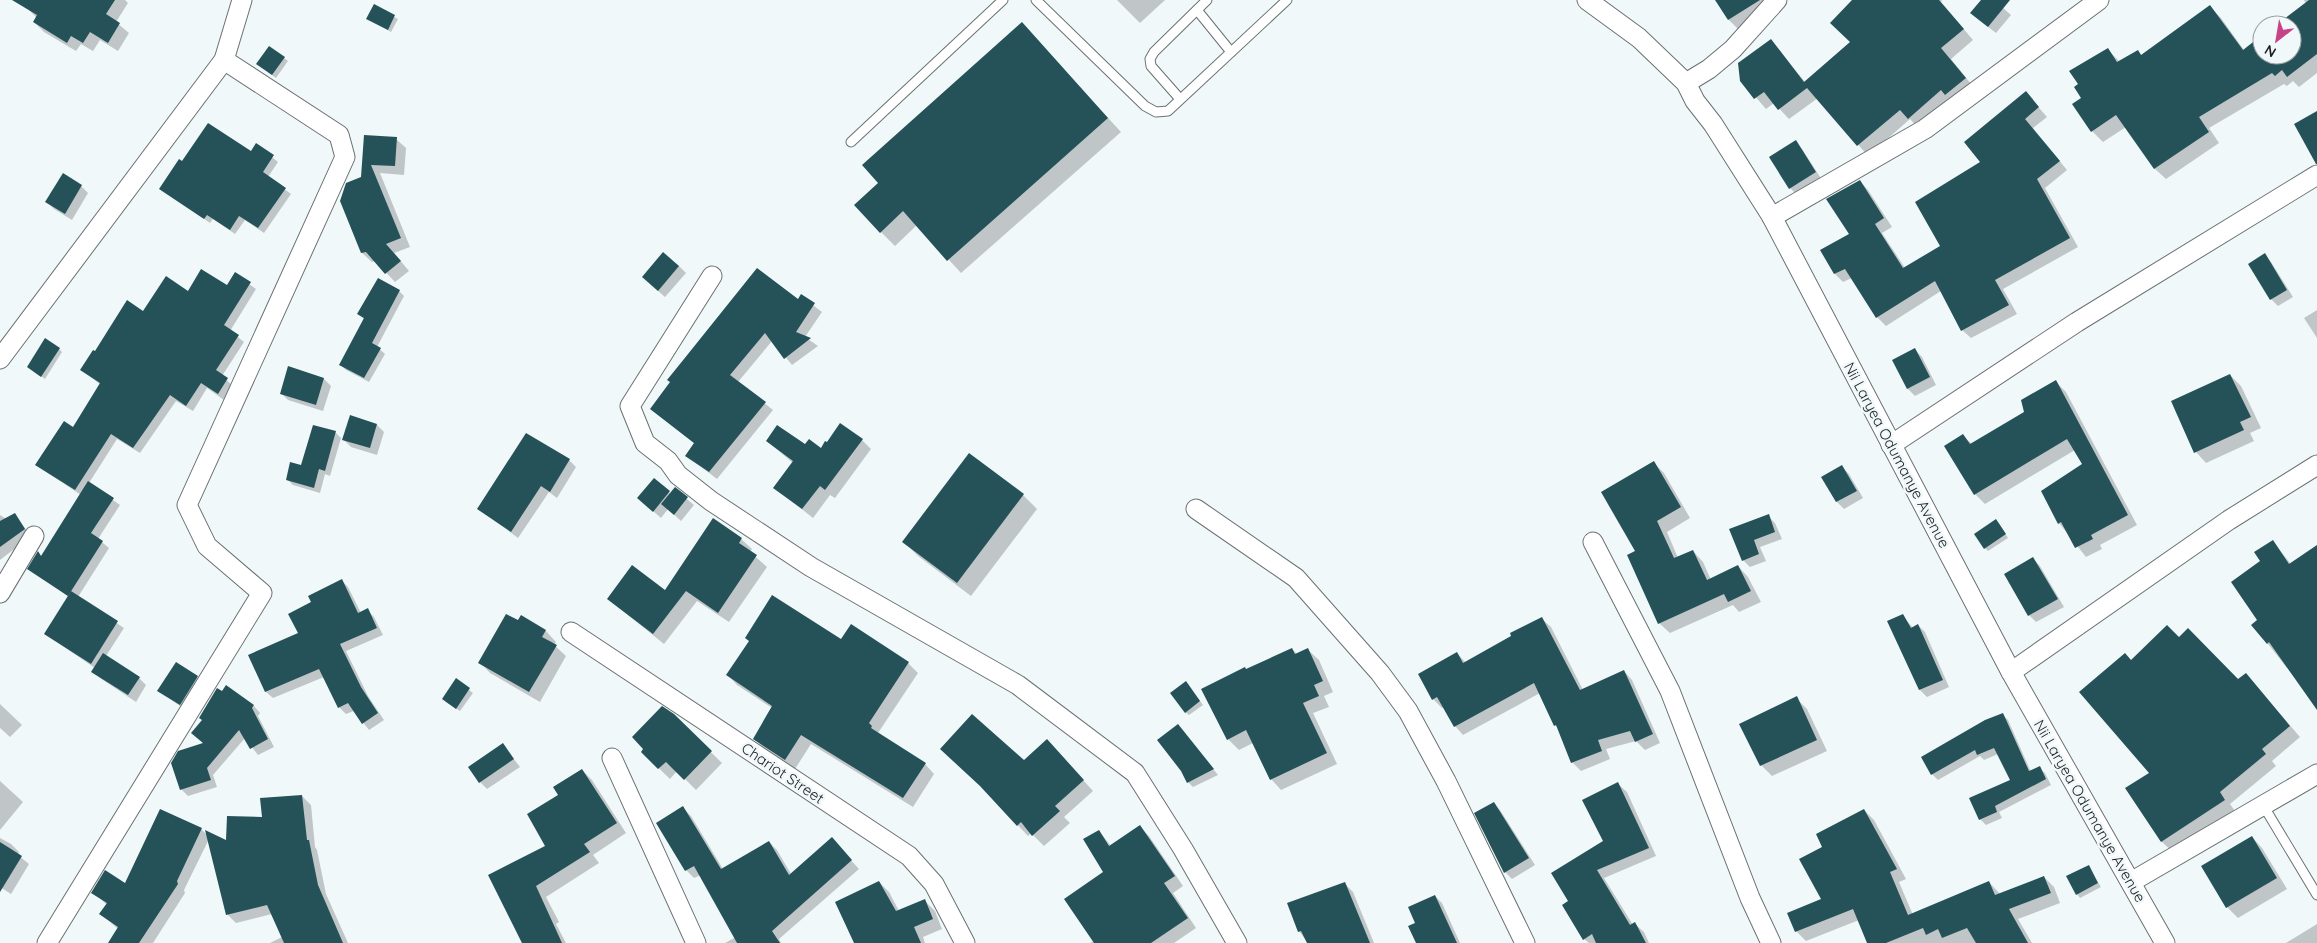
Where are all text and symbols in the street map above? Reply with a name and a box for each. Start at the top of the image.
north arrow [2252,15,2302,65]
text: N [2261,41,2279,62]
street label: Nii Laryea Odumanye Avenue [1840,359,1954,551]
street label: Nii Laryea Odumanye Avenue [2030,716,2150,906]
street label: Chariot Street [738,738,828,808]

